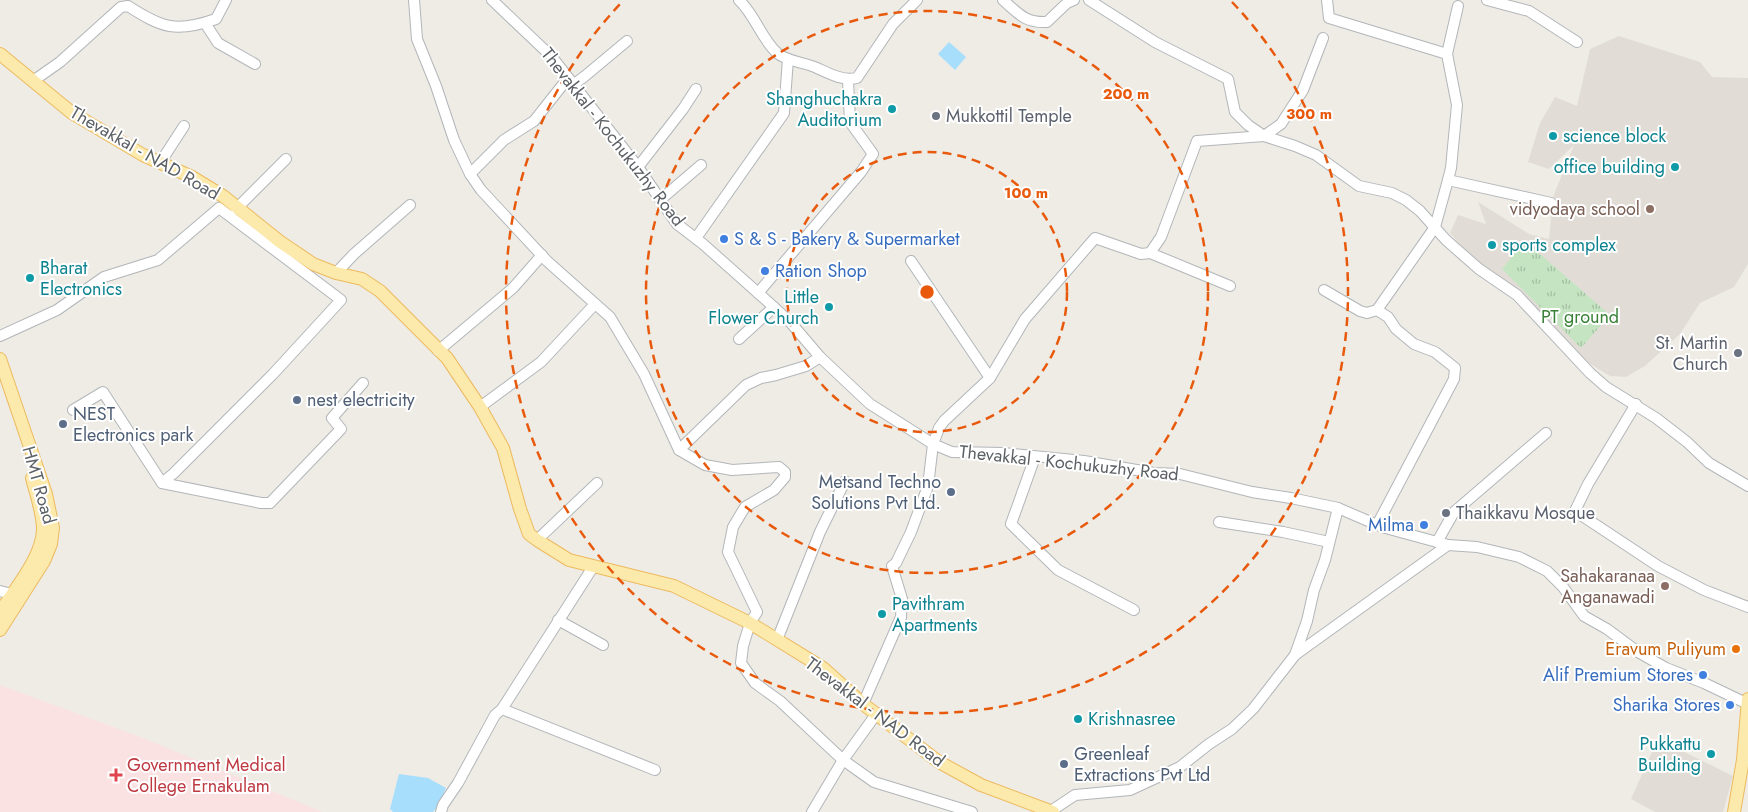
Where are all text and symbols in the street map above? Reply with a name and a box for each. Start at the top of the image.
street label: Thevakkal - Kochukuzhy Road [535,42,691,232]
text: 200 m [1103,83,1149,105]
place label: Shanghuchakra Auditorium [766,86,882,133]
street label: Thevakkal - NAD Road [65,100,225,206]
marker: Shanghuchakra Auditorium [886,103,898,115]
place label: Mukkottil Temple [946,103,1072,129]
text: 300 m [1286,103,1332,125]
marker: Mukkottil Temple [930,110,942,122]
place label: science block [1563,123,1666,149]
marker: science block [1547,130,1559,142]
place label: office building [1554,154,1665,180]
marker: office building [1669,161,1681,173]
text: 100 m [1004,182,1048,204]
place label: vidyodaya school [1510,196,1640,222]
marker: vidyodaya school [1644,203,1656,215]
place label: S & S - Bakery & Supermarket [734,226,960,252]
place label: sports complex [1502,232,1616,258]
marker: S & S - Bakery & Supermarket [718,233,730,245]
marker: sports complex [1486,239,1498,251]
place label: Bharat Electronics [40,255,122,302]
place label: Ration Shop [775,258,867,284]
marker: Ration Shop [759,265,771,277]
marker: Bharat Electronics [24,272,36,284]
centre of rings [918,283,936,301]
place label: Little Flower Church [708,284,819,331]
marker: Little Flower Church [823,301,835,313]
park label: PT ground [1541,304,1619,330]
place label: St. Martin Church [1655,330,1728,377]
marker: St. Martin Church [1732,347,1744,359]
place label: nest electricity [307,387,415,413]
marker: nest electricity [291,394,303,406]
place label: NEST Electronics park [73,401,193,448]
marker: NEST Electronics park [57,418,69,430]
street label: Thevakkal - Kochukuzhy Road [958,439,1180,487]
street label: HMT Road [15,443,63,527]
place label: Metsand Techno Solutions Pvt Ltd. [811,469,941,516]
marker: Metsand Techno Solutions Pvt Ltd. [945,486,957,498]
place label: Thaikkavu Mosque [1456,500,1595,526]
marker: Thaikkavu Mosque [1440,507,1452,519]
place label: Milma [1368,512,1414,538]
marker: Milma [1418,519,1430,531]
place label: Sahakaranaa Anganawadi [1560,563,1655,610]
marker: Sahakaranaa Anganawadi [1659,580,1671,592]
place label: Pavithram Apartments [892,591,978,638]
marker: Pavithram Apartments [876,608,888,620]
place label: Eravum Puliyum [1605,636,1726,662]
marker: Eravum Puliyum [1730,643,1742,655]
street label: Thevakkal - NAD Road [800,651,950,773]
place label: Alif Premium Stores [1543,662,1693,688]
marker: Alif Premium Stores [1697,669,1709,681]
place label: Sharika Stores [1613,692,1720,718]
marker: Sharika Stores [1724,699,1736,711]
place label: Krishnasree [1088,706,1176,732]
marker: Krishnasree [1072,713,1084,725]
place label: Pukkattu Building [1638,731,1701,778]
place label: Greenleaf Extractions Pvt Ltd [1074,741,1210,788]
marker: Pukkattu Building [1705,748,1717,760]
place label: Government Medical College Ernakulam [127,752,286,799]
marker: Greenleaf Extractions Pvt Ltd [1058,758,1070,770]
marker: Government Medical College Ernakulam [109,768,123,782]

